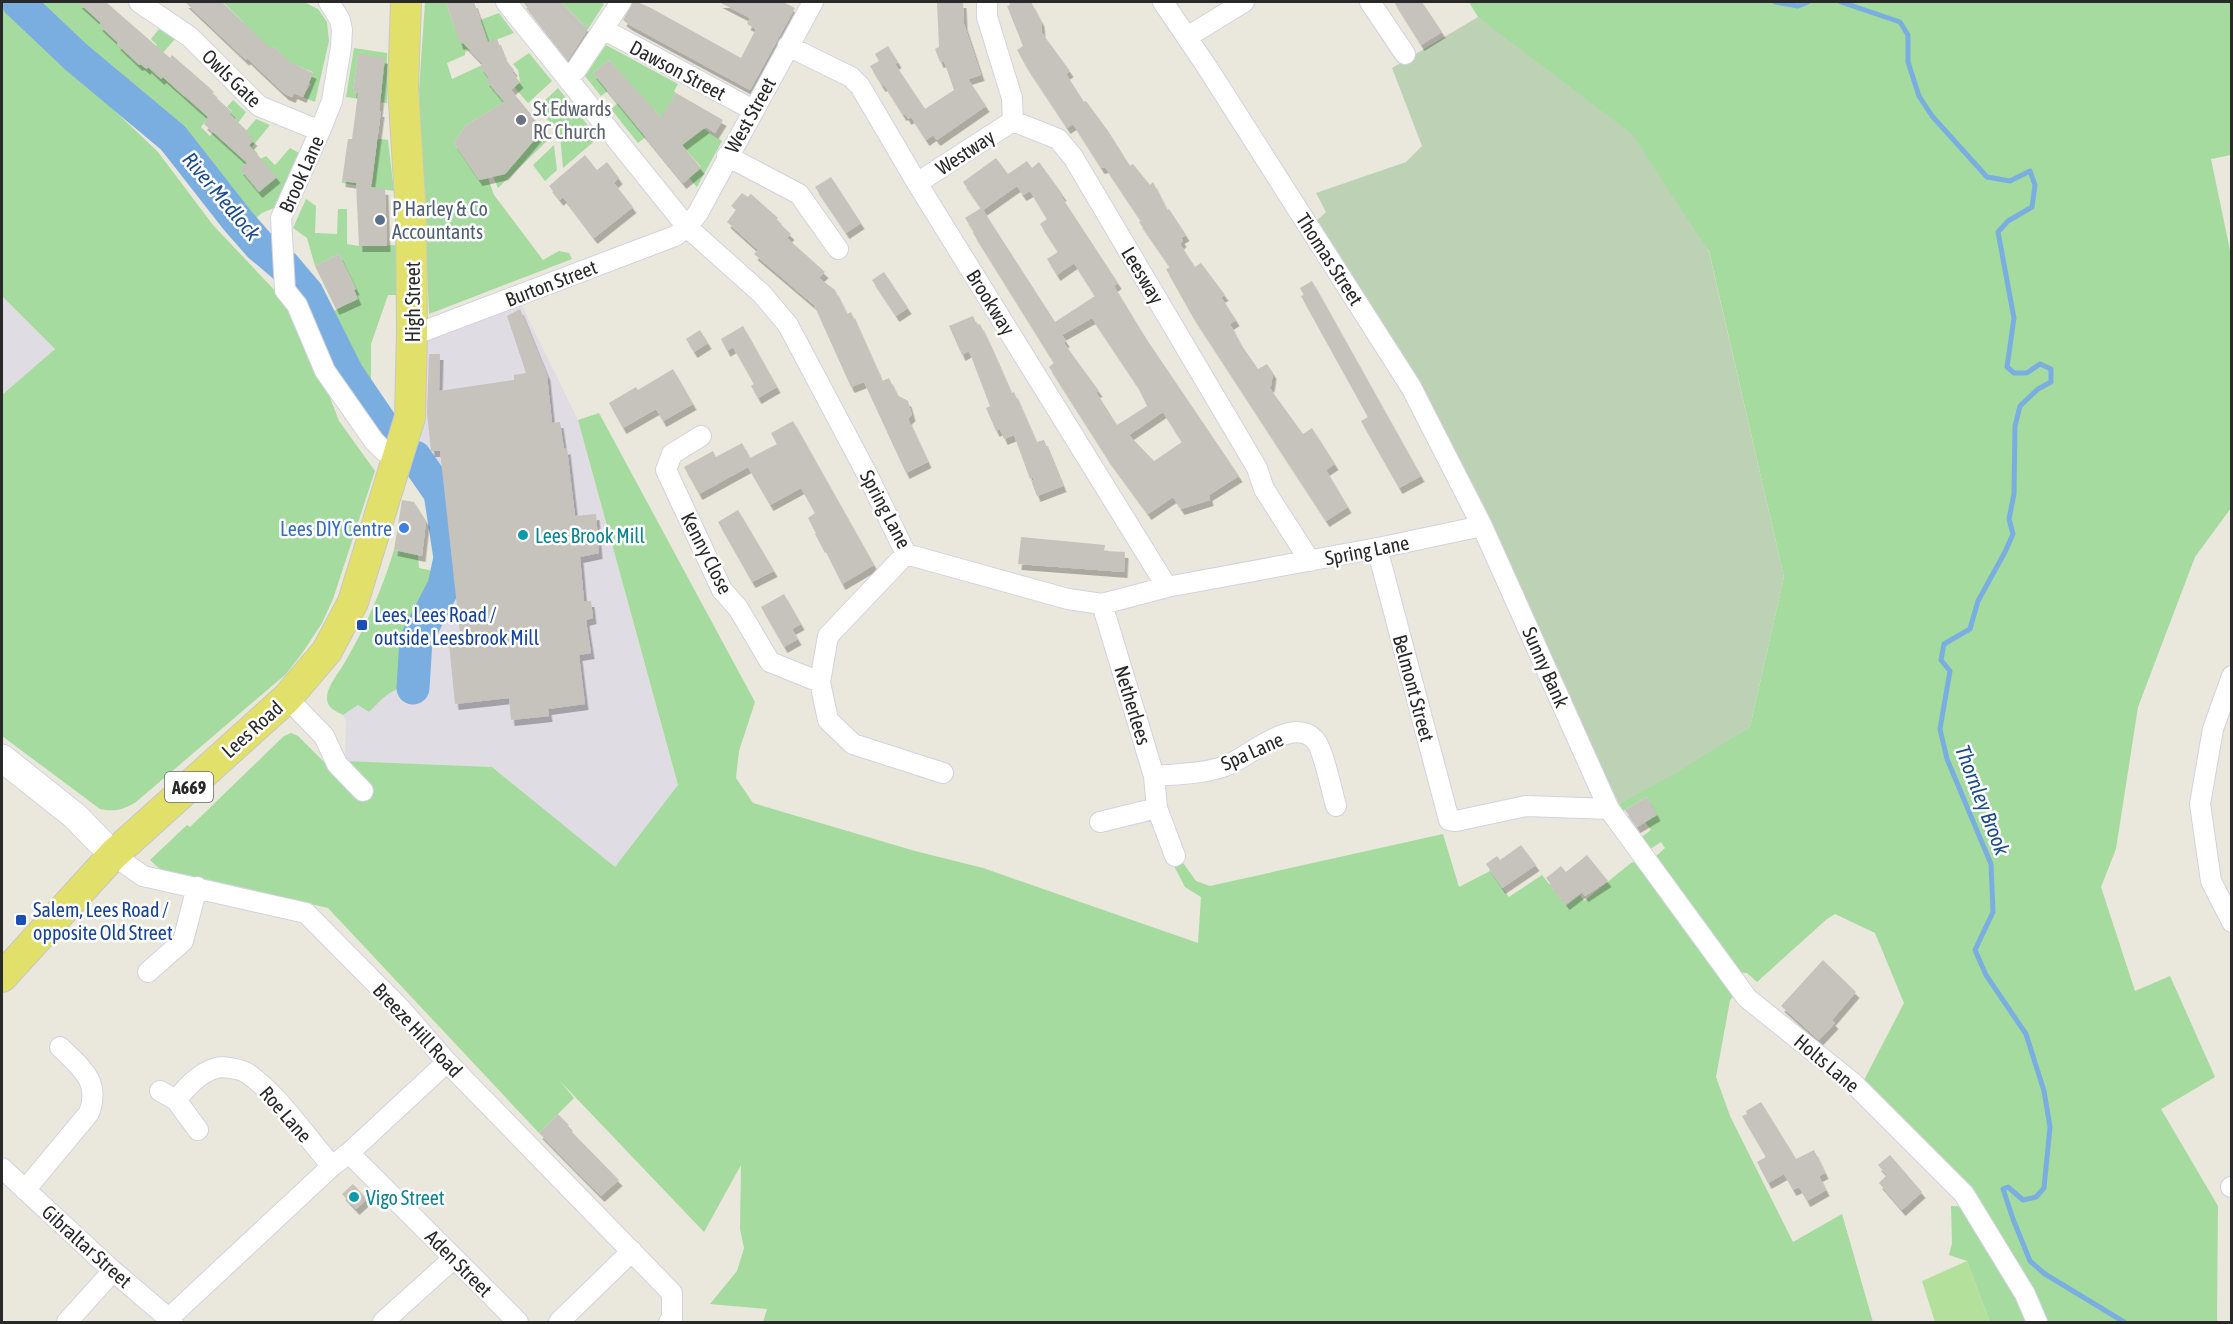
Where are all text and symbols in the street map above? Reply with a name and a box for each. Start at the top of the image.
street label: Dawson Street [626,35,730,105]
street label: Owls Gate [198,44,266,112]
street label: West Street [720,73,780,157]
place label: St Edwards RC Church [533,97,611,143]
marker: St Edwards RC Church [514,113,528,127]
street label: Westway [931,125,999,179]
street label: Brook Lane [274,132,328,216]
water label: River Medlock [178,147,266,246]
place label: P Harley & Co Accountants [392,197,488,243]
street label: Thomas Street [1292,209,1368,309]
marker: P Harley & Co Accountants [373,213,387,227]
street label: Leesway [1117,242,1169,308]
street label: Burton Street [502,255,600,311]
street label: High Street [401,261,424,343]
street label: Brookway [962,265,1020,339]
street label: Spring Lane [856,466,916,552]
street label: Kenny Close [677,508,737,598]
place label: Lees DIY Centre [280,517,392,540]
marker: Lees DIY Centre [397,521,411,535]
place label: Lees Brook Mill [535,524,646,547]
marker: Lees Brook Mill [516,528,530,542]
street label: Spring Lane [1323,531,1411,569]
place label: Lees, Lees Road / outside Leesbrook Mill [374,603,540,649]
marker: Lees, Lees Road / outside Leesbrook Mill [355,618,369,632]
street label: Sunny Bank [1518,623,1574,711]
street label: Belmont Street [1389,632,1439,744]
street label: Netherlees [1110,663,1156,747]
street label: Lees Road [217,696,287,762]
street label: Spa Lane [1217,727,1287,775]
water label: Thornley Brook [1951,742,2015,859]
road number: A669 [165,772,213,802]
place label: Salem, Lees Road / opposite Old Street [33,898,173,944]
marker: Salem, Lees Road / opposite Old Street [14,913,28,927]
street label: Breeze Hill Road [369,978,467,1082]
street label: Holts Lane [1790,1029,1864,1097]
street label: Roe Lane [255,1081,317,1147]
place label: Vigo Street [366,1186,445,1209]
marker: Vigo Street [347,1190,361,1204]
street label: Gibraltar Street [38,1200,137,1292]
street label: Aden Street [421,1225,497,1301]

